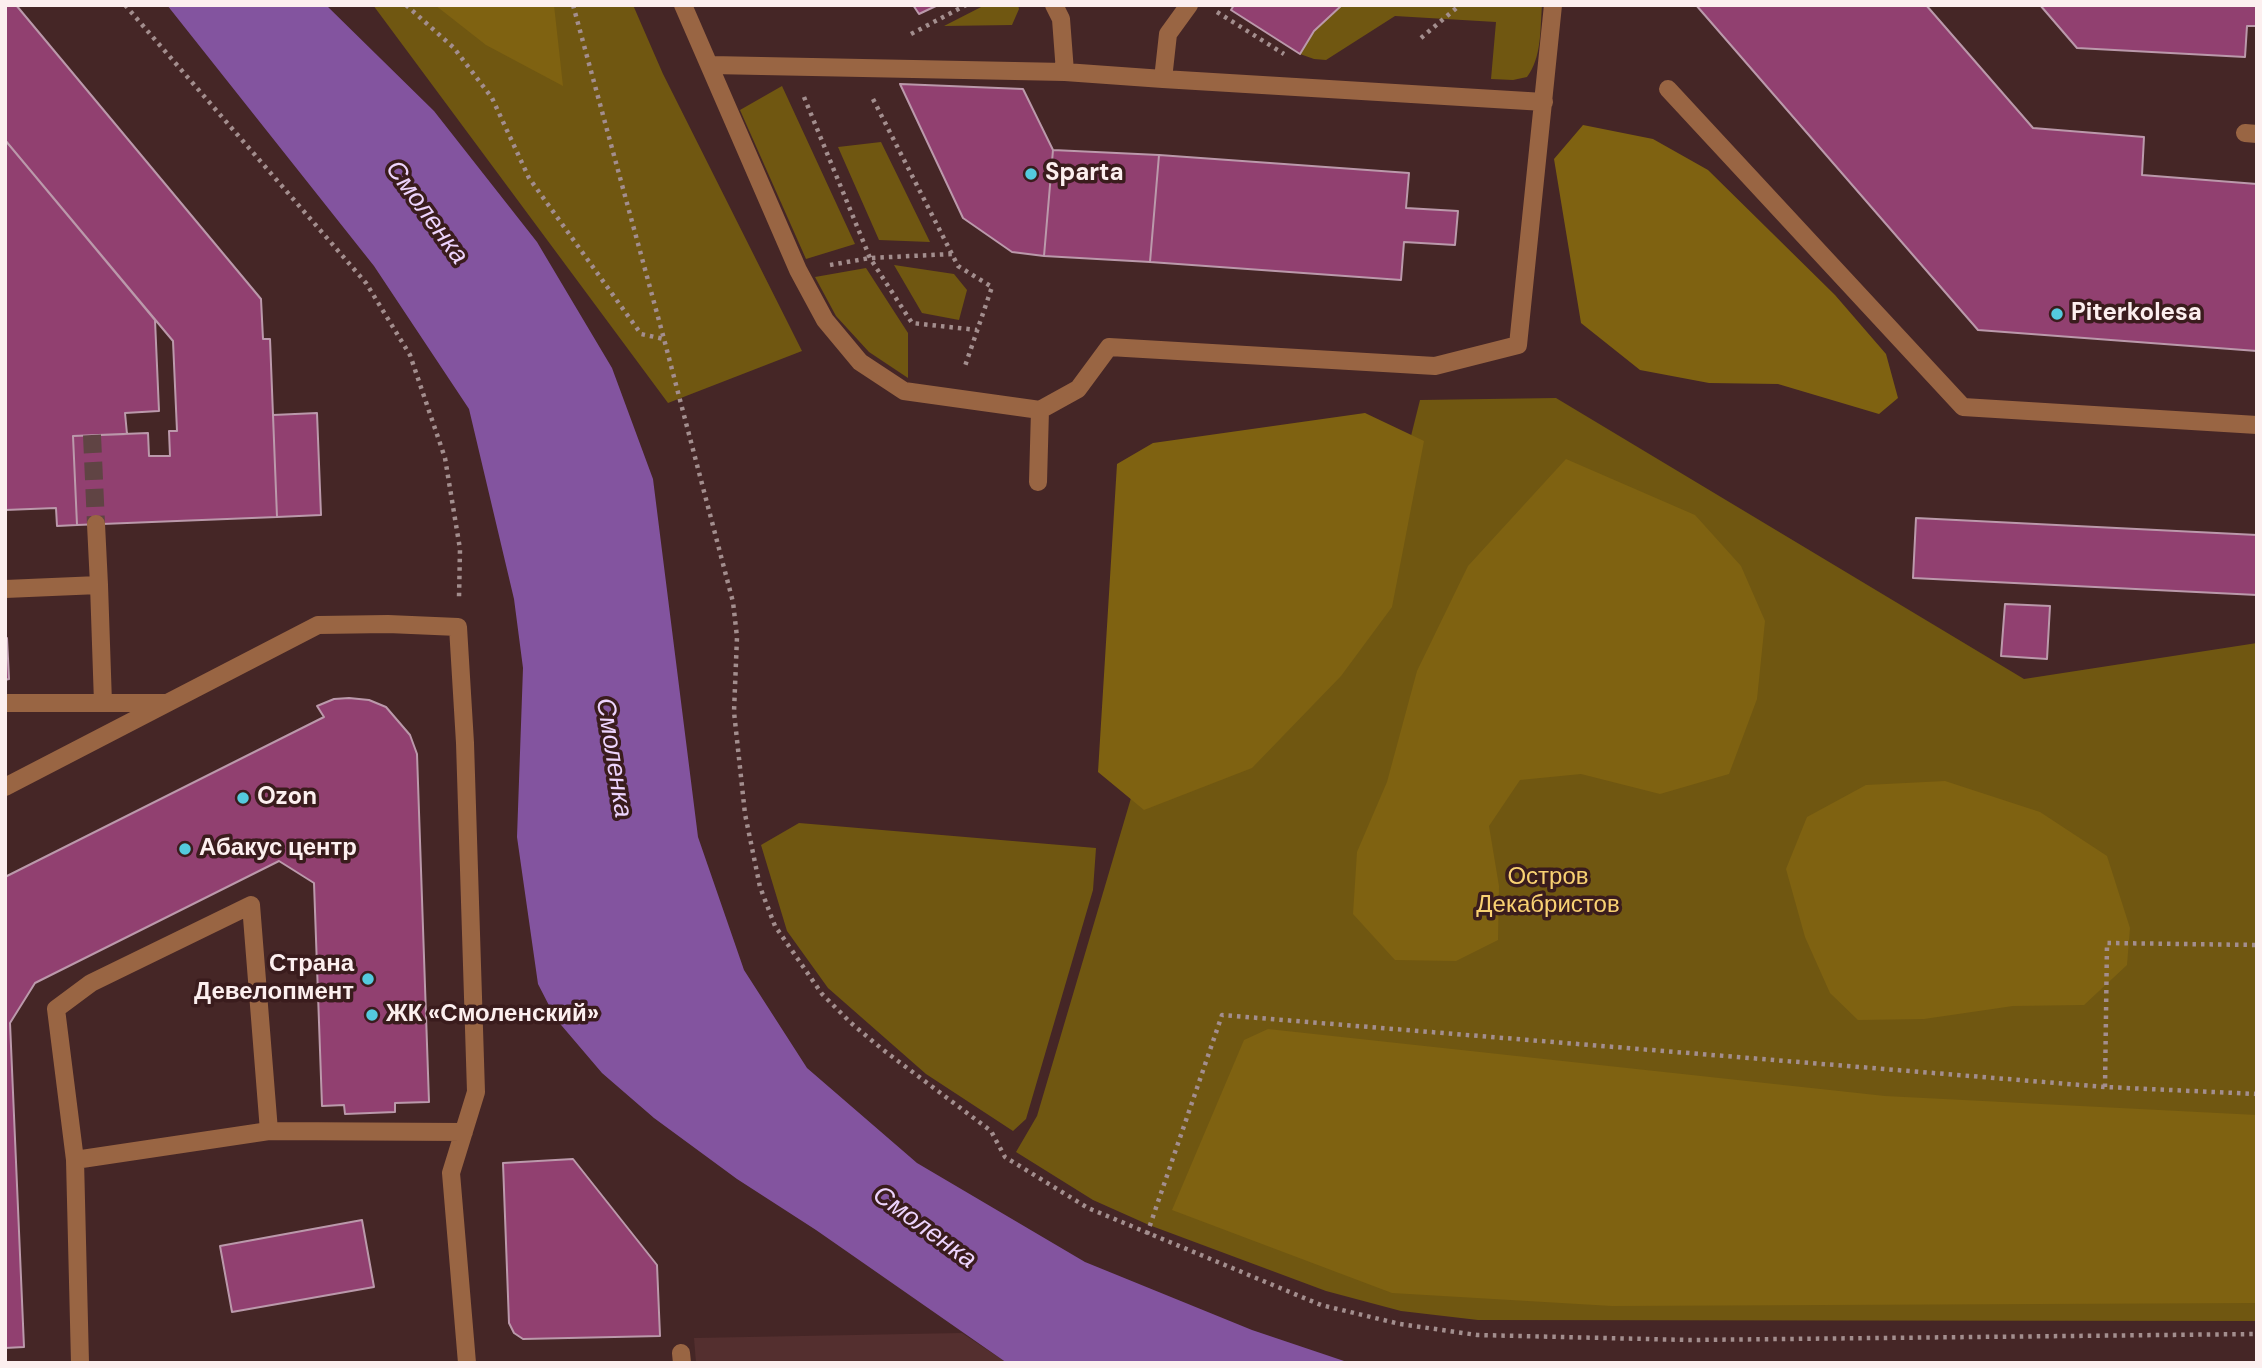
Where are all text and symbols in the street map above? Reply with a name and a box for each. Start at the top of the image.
water label: Смоленка [378,155,474,271]
place label: Sparta [1045,160,1124,188]
marker: Sparta [1023,166,1039,182]
place label: Piterkolesa [2071,300,2202,328]
marker: Piterkolesa [2049,306,2065,322]
water label: Смоленка [588,696,638,820]
place label: Ozon [257,784,317,812]
marker: Ozon [235,790,251,806]
place label: Абакус центр [199,835,357,863]
marker: Абакус центр [177,841,193,857]
park label: Остров Декабристов [1476,864,1620,920]
place label: Страна Девелопмент [194,951,354,1007]
marker: Страна Девелопмент [360,971,376,987]
place label: ЖК «Смоленский» [386,1001,599,1029]
marker: ЖК «Смоленский» [364,1007,380,1023]
water label: Смоленка [866,1180,982,1276]

